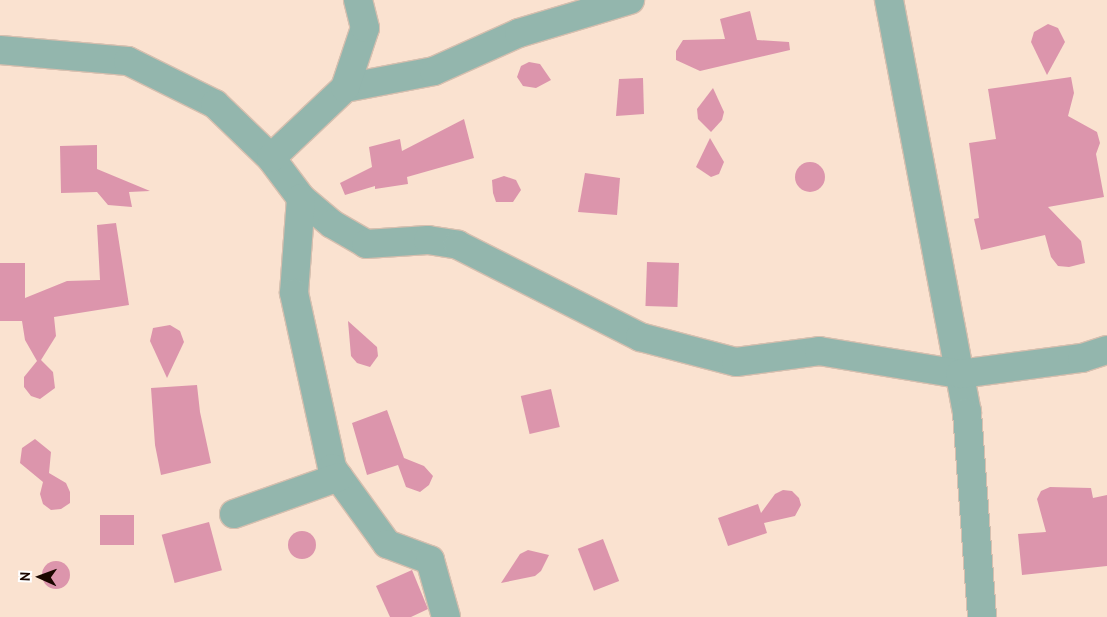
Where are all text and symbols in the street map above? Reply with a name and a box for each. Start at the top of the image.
north arrow [15,552,65,602]
text: N [16,572,34,581]

